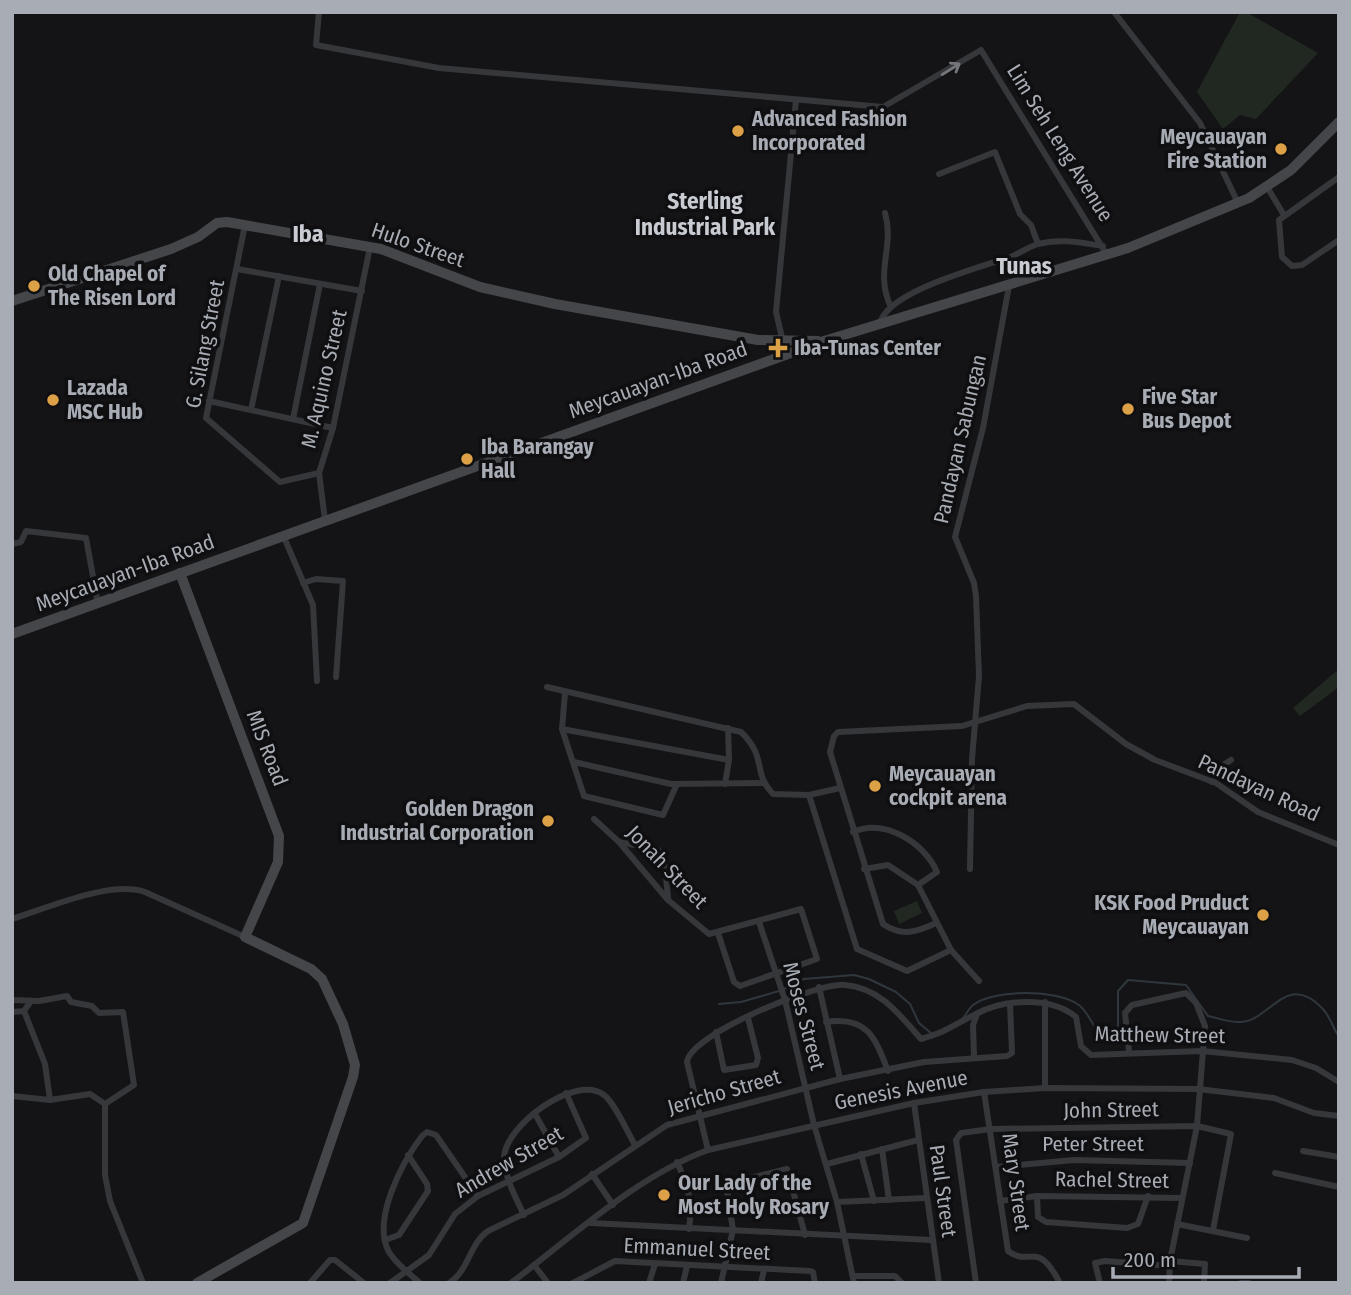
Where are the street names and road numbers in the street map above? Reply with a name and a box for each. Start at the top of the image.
street label: Lim Seh Leng Avenue [1001,60,1119,226]
street label: Hulo Street [368,217,468,273]
street label: G. Silang Street [180,277,230,410]
street label: M. Aquino Street [295,307,353,451]
street label: Meycauayan-Iba Road [565,336,751,424]
street label: Pandayan Sabungan [928,352,992,526]
street label: Meycauayan-Iba Road [32,529,218,617]
street label: MIS Road [241,706,293,790]
street label: Pandayan Road [1194,748,1324,828]
street label: Jonah Street [621,820,713,914]
street label: Moses Street [777,959,831,1073]
street label: Matthew Street [1094,1021,1226,1049]
street label: Jericho Street [664,1063,784,1121]
street label: Genesis Avenue [832,1064,970,1116]
street label: John Street [1063,1096,1159,1124]
street label: Andrew Street [450,1120,568,1203]
street label: Mary Street [996,1131,1036,1233]
street label: Peter Street [1042,1131,1144,1157]
street label: Paul Street [924,1143,962,1239]
street label: Rachel Street [1055,1166,1169,1194]
street label: Emmanuel Street [623,1232,771,1266]

